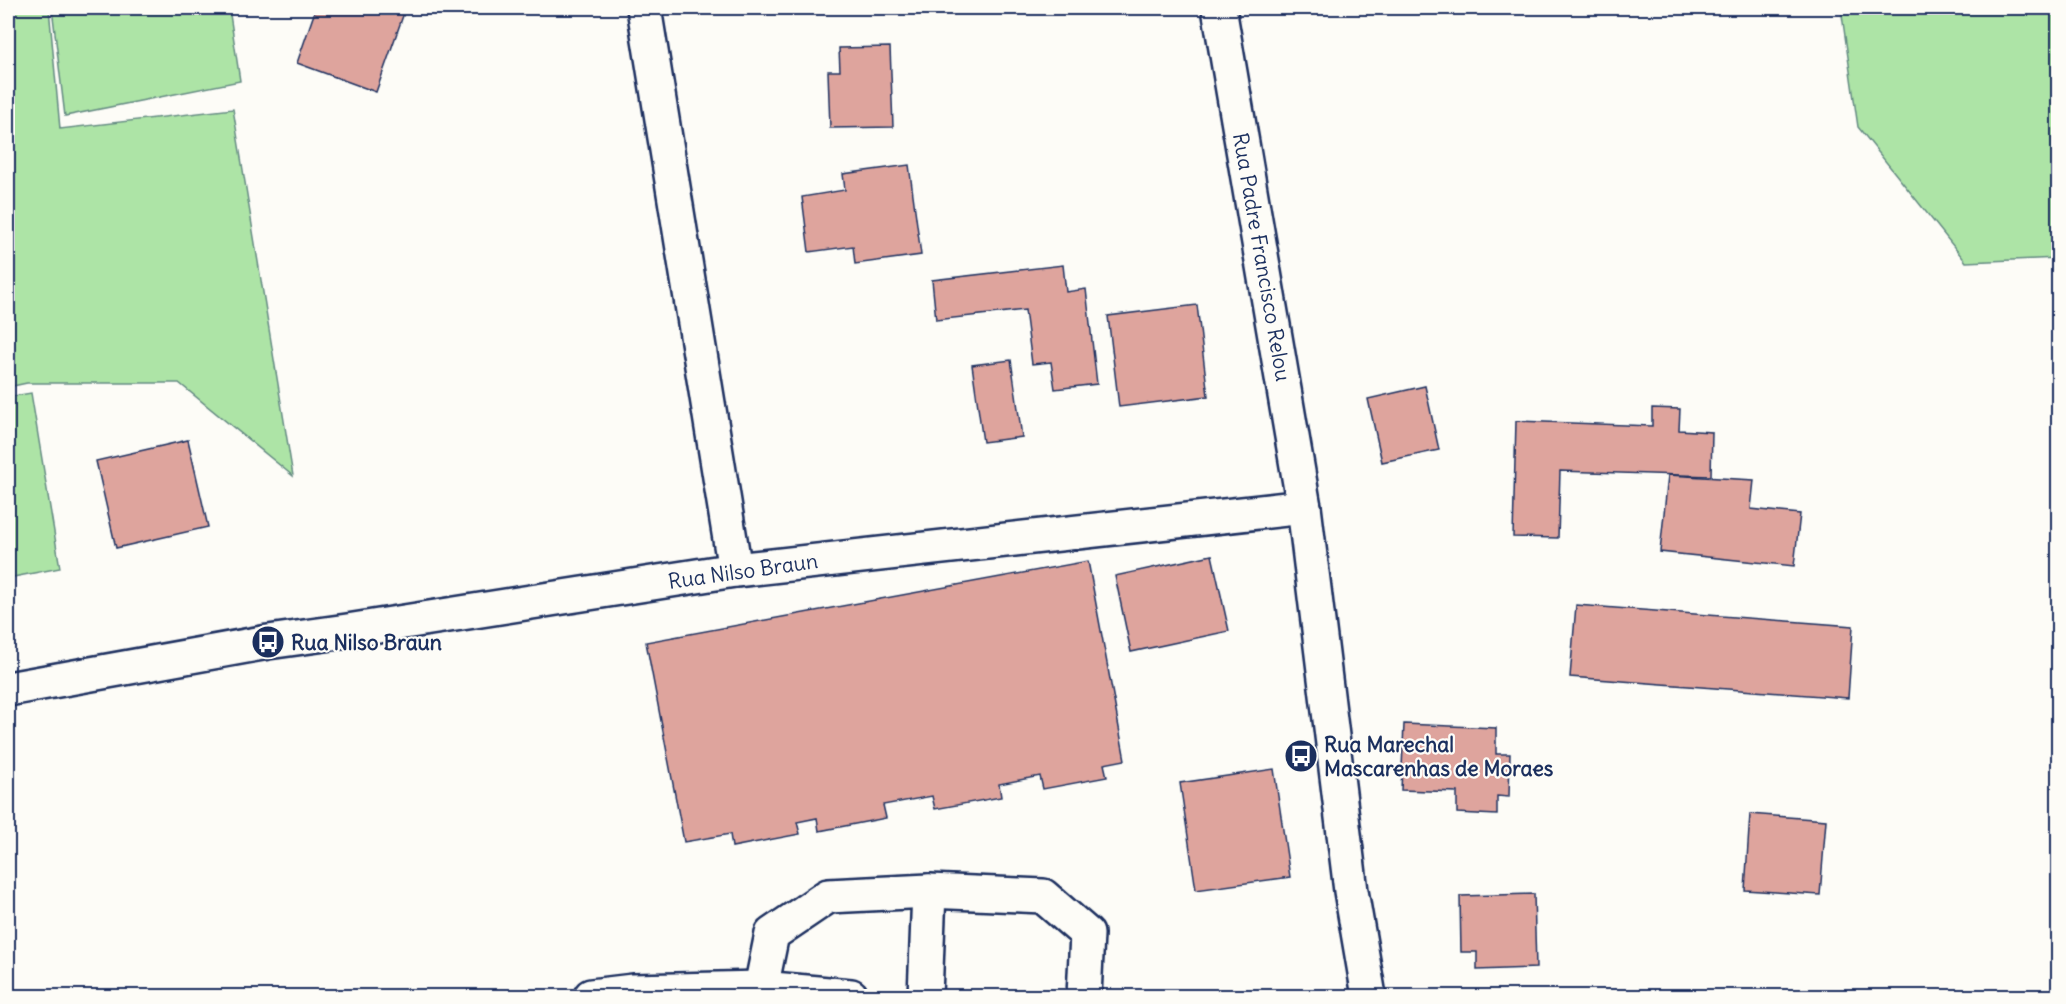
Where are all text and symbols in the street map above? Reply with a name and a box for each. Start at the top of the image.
street label: Rua Padre Francisco Relou [1227,131,1297,383]
street label: Rua Nilso Braun [666,547,820,595]
bus stop icon: Rua Nilso Braun [250,624,286,660]
place label: Rua Nilso Braun [291,629,442,656]
place label: Rua Marechal Mascarenhas de Moraes [1324,731,1554,782]
bus stop icon: Rua Marechal Mascarenhas de Moraes [1283,738,1319,774]

